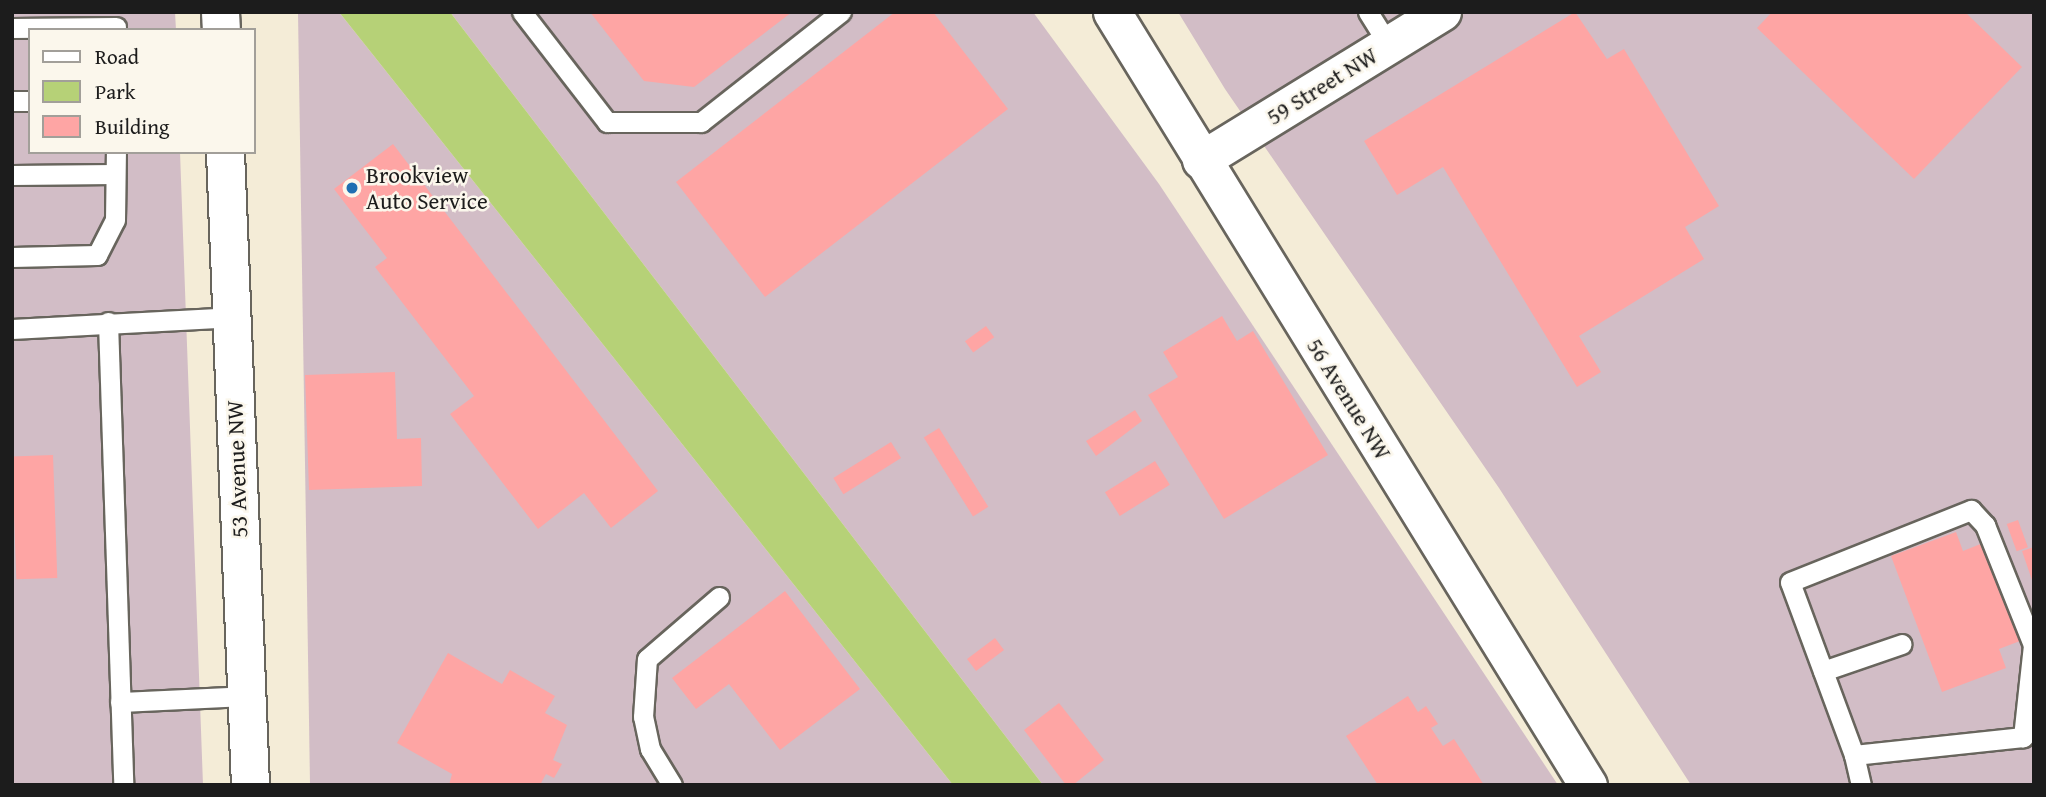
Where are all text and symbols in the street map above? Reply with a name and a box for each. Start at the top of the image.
legend [28,28,256,154]
text: Road [95,41,139,72]
street label: 59 Street NW [1262,41,1382,131]
text: Park [95,76,136,107]
text: Building [95,111,169,142]
place label: Brookview Auto Service [366,161,488,215]
marker: Brookview Auto Service [344,180,360,196]
street label: 56 Avenue NW [1301,333,1397,465]
street label: 53 Avenue NW [221,400,253,538]

